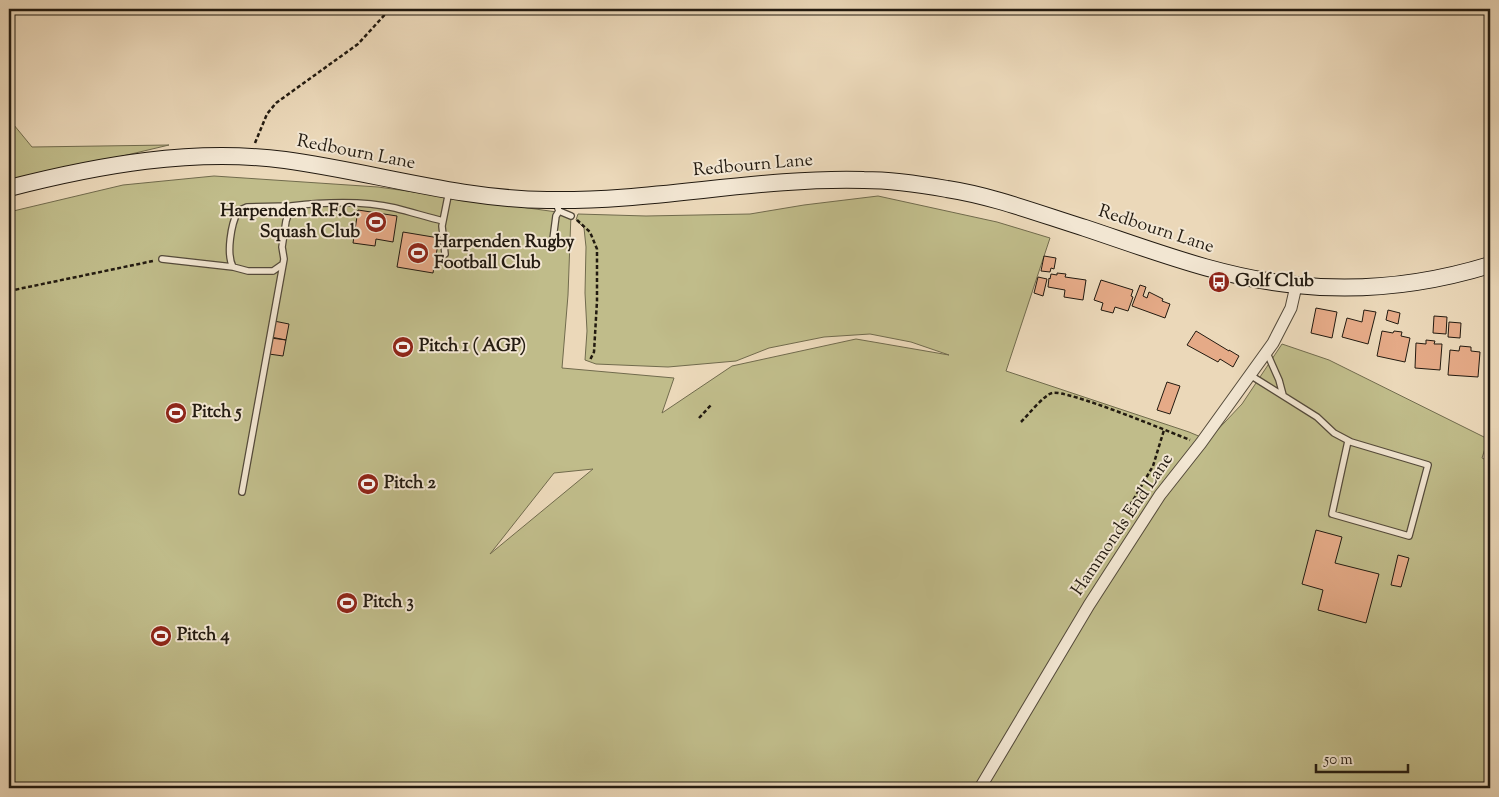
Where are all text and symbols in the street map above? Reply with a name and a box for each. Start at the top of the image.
street label: Redbourn Lane [294,129,418,177]
street label: Redbourn Lane [692,148,814,184]
place label: Harpenden R.F.C. Squash Club [220,199,360,246]
street label: Redbourn Lane [1095,199,1217,261]
sports icon: Harpenden R.F.C. Squash Club [364,210,388,234]
place label: Harpenden Rugby Football Club [434,230,574,277]
sports icon: Harpenden Rugby Football Club [406,241,430,265]
place label: Golf Club [1235,269,1314,295]
bus stop icon: Golf Club [1207,270,1231,294]
place label: Pitch 1 ( AGP) [419,334,526,360]
sports icon: Pitch 1 ( AGP) [391,335,415,359]
place label: Pitch 5 [192,400,243,426]
sports icon: Pitch 5 [164,401,188,425]
street label: Hammonds End Lane [1066,449,1180,601]
place label: Pitch 2 [384,471,437,497]
sports icon: Pitch 2 [356,472,380,496]
place label: Pitch 3 [363,590,414,616]
sports icon: Pitch 3 [335,591,359,615]
place label: Pitch 4 [177,623,230,649]
sports icon: Pitch 4 [149,624,173,648]
scale bar [1316,742,1409,774]
text: 50 m [1323,750,1353,771]

